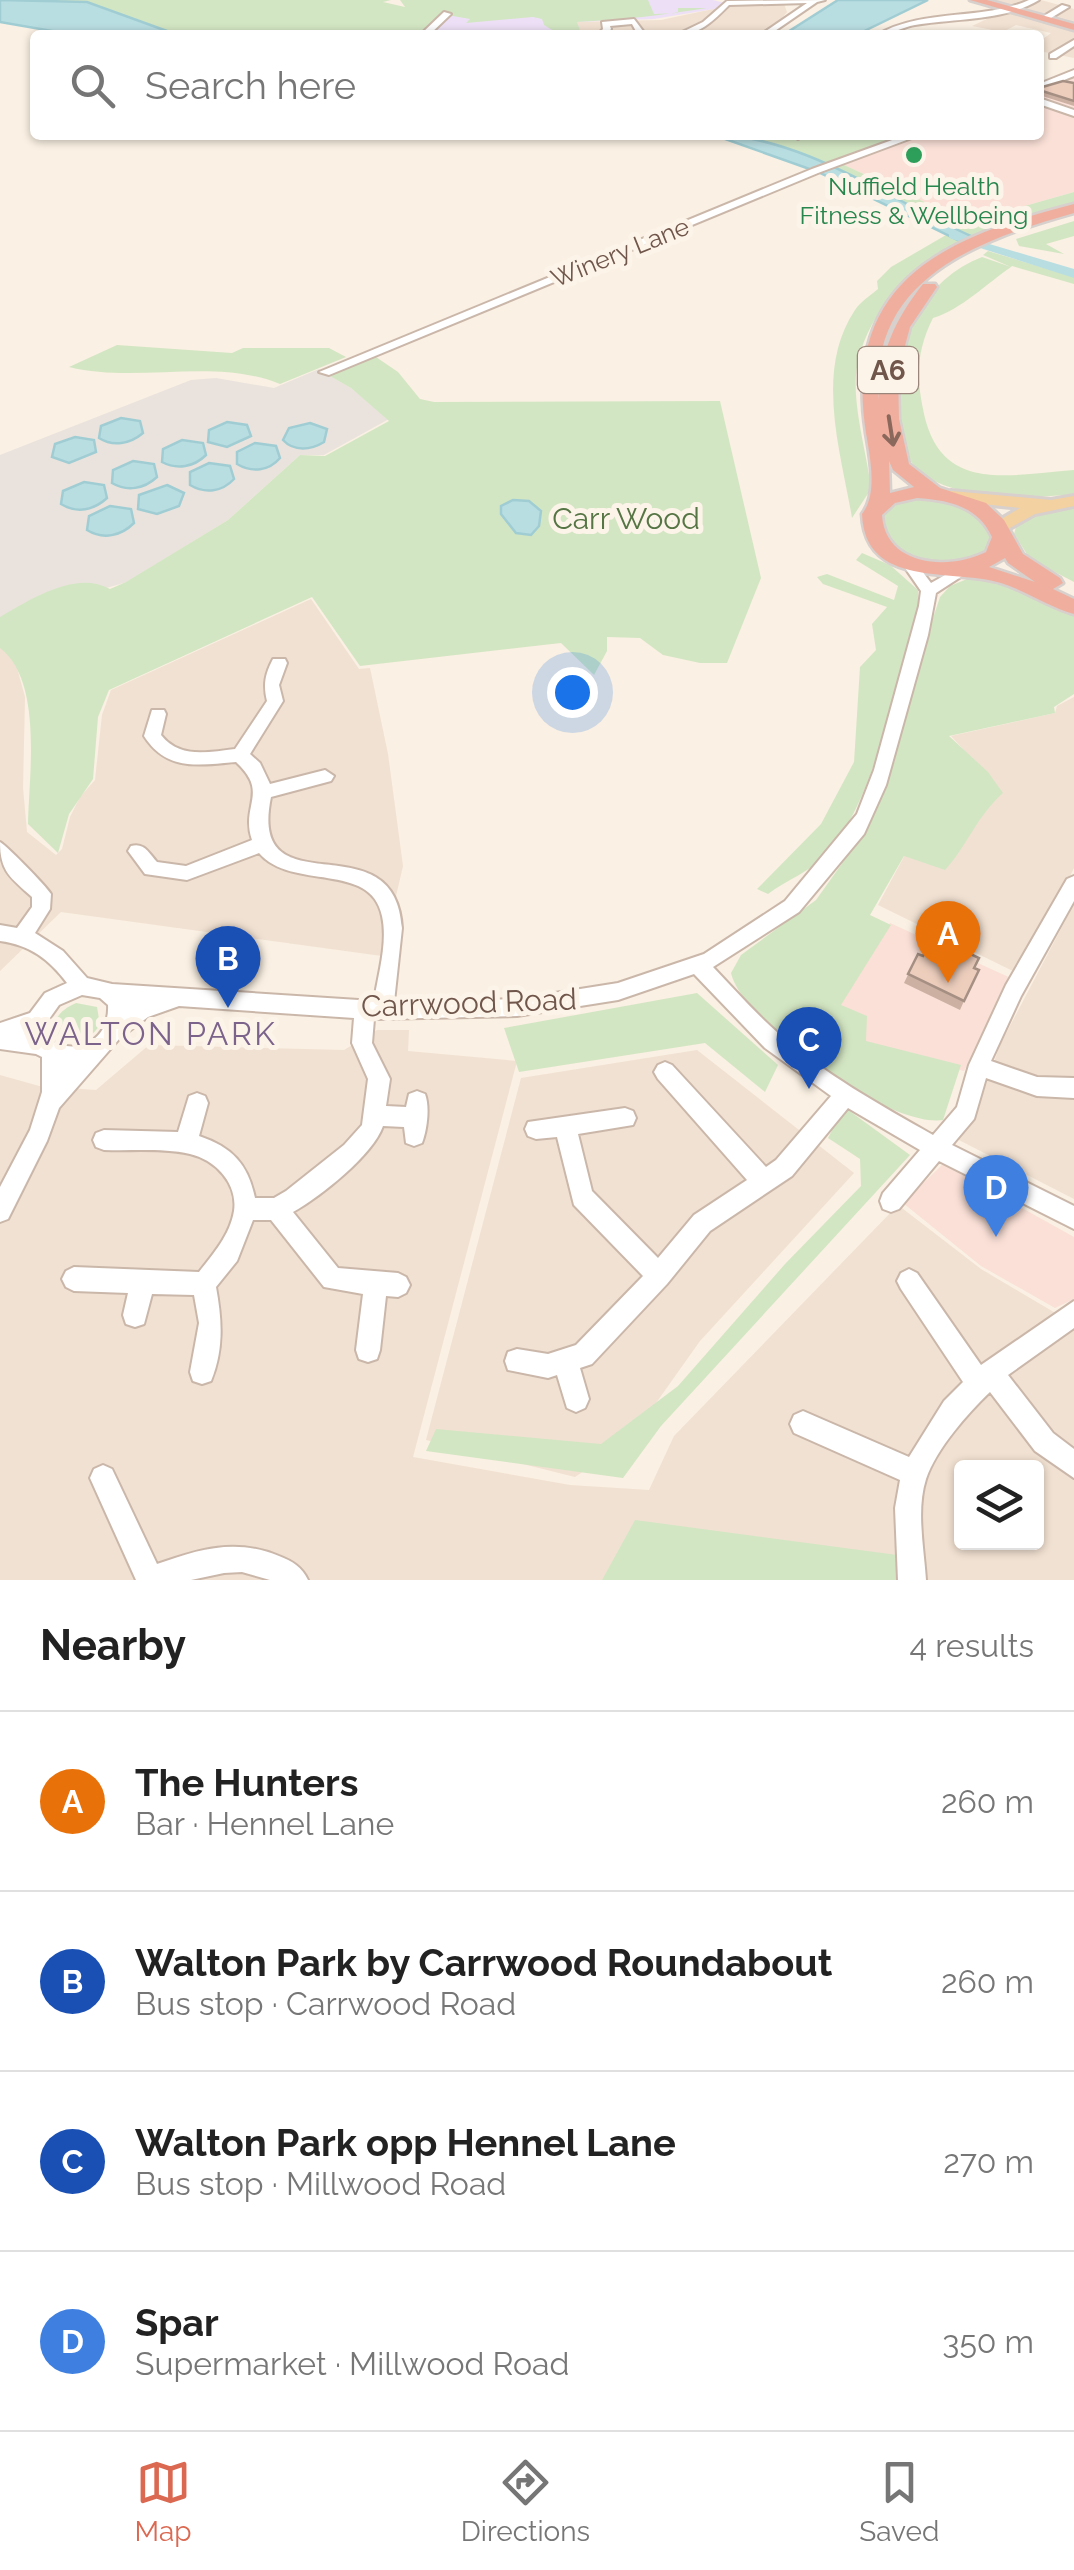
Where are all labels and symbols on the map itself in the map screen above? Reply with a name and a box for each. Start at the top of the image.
marker: Nuffield Health Fitness & Wellbeing [903,144,925,166]
place label: Nuffield Health Fitness & Wellbeing [800,171,1028,230]
street label: Winery Lane [547,211,693,293]
road number: A6 [858,347,918,393]
one-way arrow [883,414,901,446]
park label: Carr Wood [552,501,700,536]
your location [547,667,598,718]
pin: A [916,900,980,983]
pin: B [196,926,260,1008]
street label: Carrwood Road [361,981,577,1024]
pin: C [776,1006,842,1089]
district label: WALTON PARK [25,1015,277,1052]
pin: D [964,1154,1028,1237]

